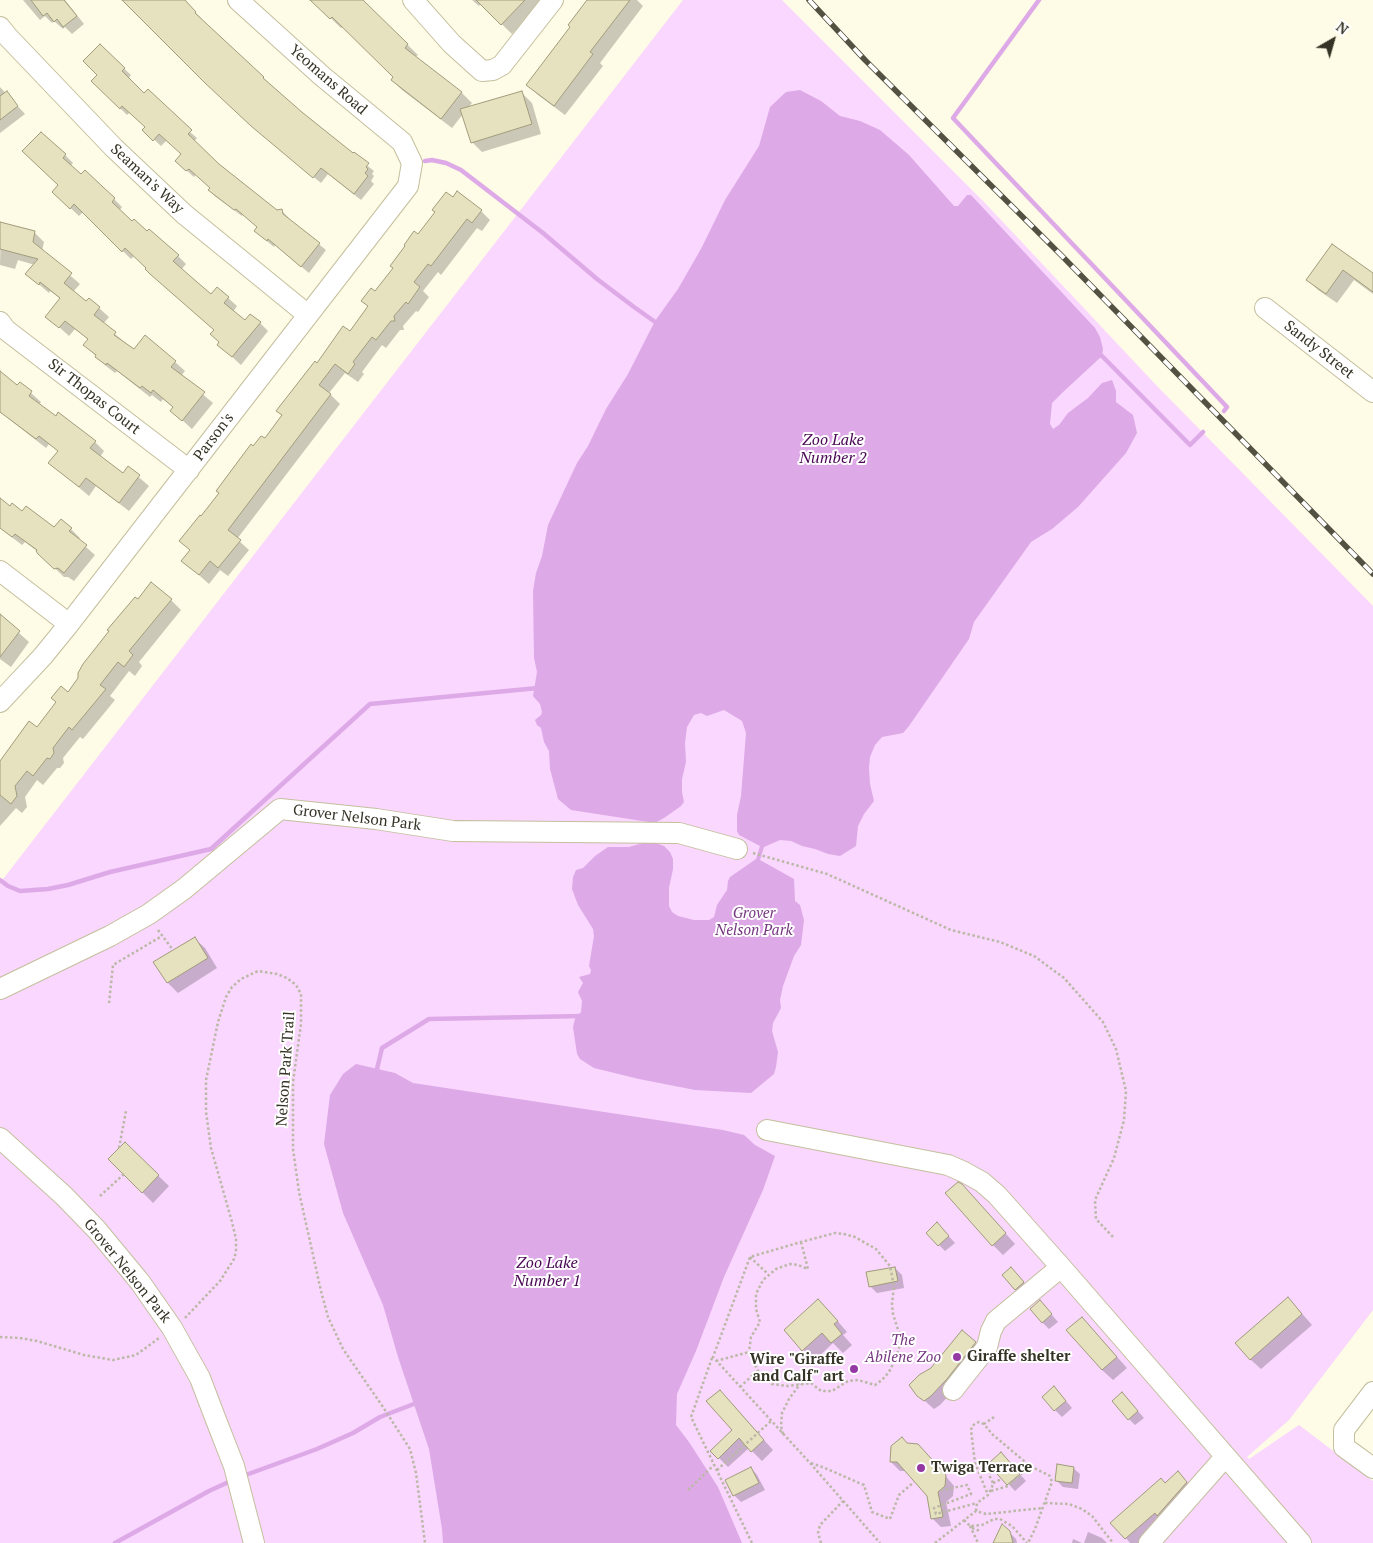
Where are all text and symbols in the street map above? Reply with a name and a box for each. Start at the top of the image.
north arrow [1308,15,1358,65]
text: N [1333,17,1353,39]
street label: Yeomans Road [285,41,371,119]
street label: Seaman's Way [107,140,187,218]
street label: Sandy Street [1280,317,1358,383]
street label: Sir Thopas Court [44,355,144,439]
street label: Parson's [190,409,238,465]
water label: Zoo Lake Number 2 [799,430,867,468]
street label: Grover Nelson Park [292,801,422,835]
park label: Grover Nelson Park [715,905,793,940]
street label: Nelson Park Trail [273,1011,299,1127]
street label: Grover Nelson Park [79,1215,175,1327]
water label: Zoo Lake Number 1 [513,1253,581,1291]
park label: The Abilene Zoo [865,1332,941,1367]
place label: Giraffe shelter [967,1348,1070,1366]
place label: Wire "Giraffe and Calf" art [750,1351,844,1386]
marker: Giraffe shelter [951,1351,963,1363]
marker: Wire "Giraffe and Calf" art [848,1363,860,1375]
place label: Twiga Terrace [931,1459,1032,1477]
marker: Twiga Terrace [915,1462,927,1474]

